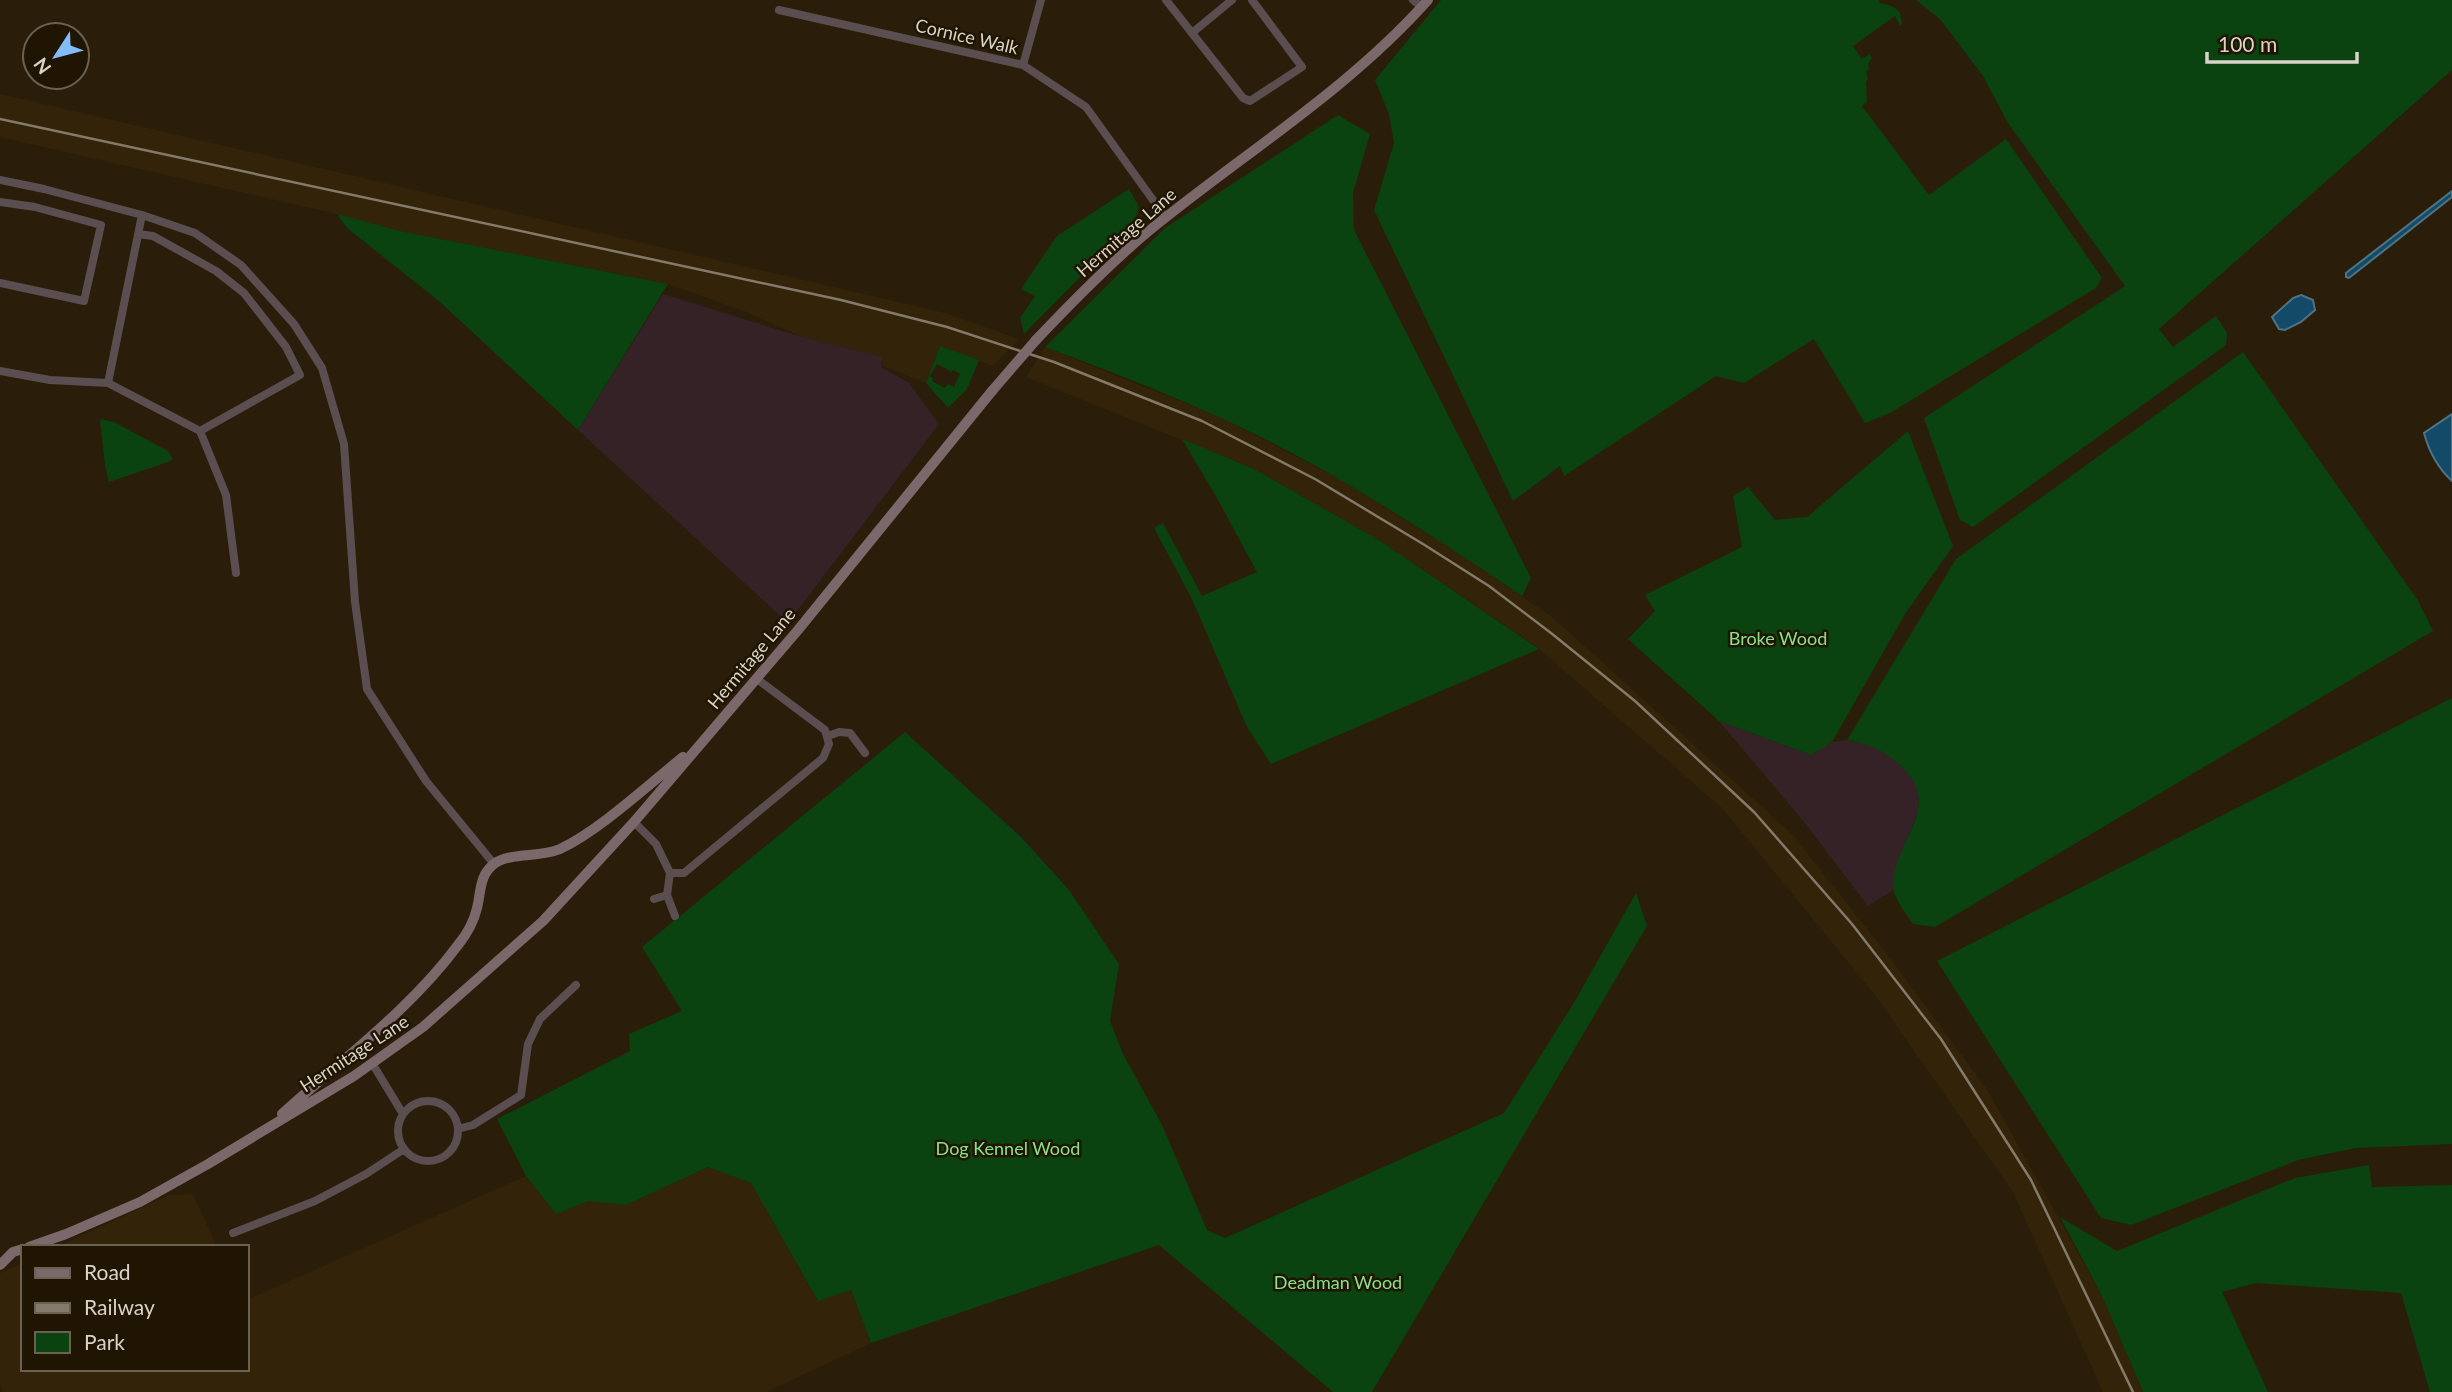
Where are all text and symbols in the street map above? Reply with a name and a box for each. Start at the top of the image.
street label: Cornice Walk [913,13,1022,59]
north arrow [21,21,91,91]
scale bar [2207,21,2358,65]
text: 100 m [2218,31,2277,56]
text: N [28,54,55,79]
street label: Hermitage Lane [1072,183,1180,281]
street label: Hermitage Lane [702,603,800,713]
park label: Broke Wood [1729,627,1827,649]
street label: Hermitage Lane [296,1010,412,1096]
park label: Dog Kennel Wood [936,1137,1080,1159]
legend [21,1245,248,1371]
text: Road [84,1259,131,1284]
park label: Deadman Wood [1274,1271,1402,1293]
text: Railway [84,1294,155,1319]
text: Park [84,1329,125,1354]

